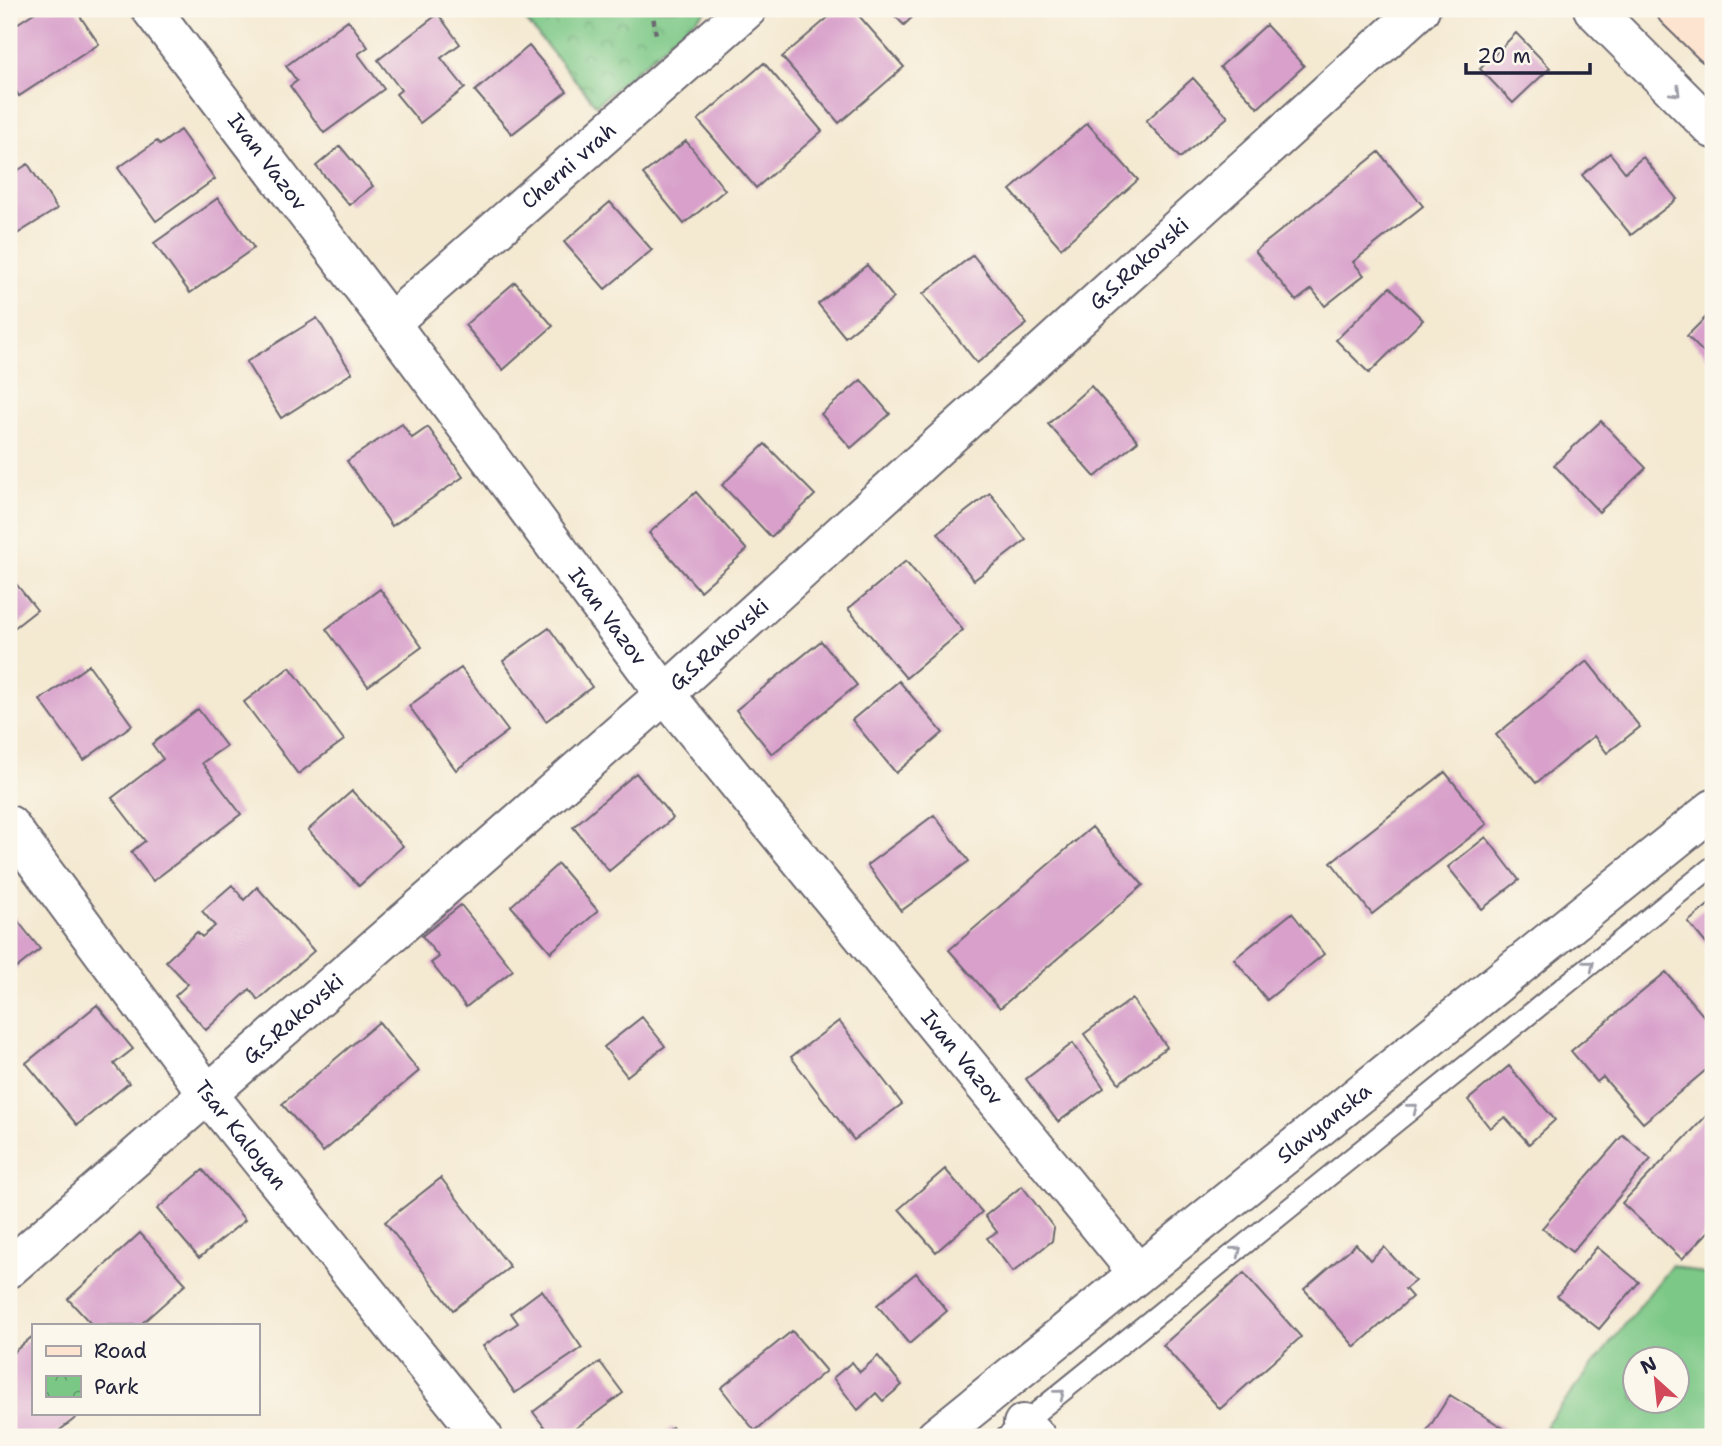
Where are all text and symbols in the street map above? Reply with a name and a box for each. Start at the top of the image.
scale bar [1466,32,1591,76]
text: 20 m [1477,42,1531,70]
one-way arrow [1668,84,1680,96]
street label: Ivan Vazov [221,107,314,217]
street label: Cherni vrah [515,116,622,215]
street label: G.S.Rakovski [1083,211,1195,316]
street label: Ivan Vazov [562,562,653,672]
street label: G.S.Rakovski [663,592,775,697]
one-way arrow [1583,961,1595,974]
street label: G.S.Rakovski [237,967,350,1071]
street label: Ivan Vazov [915,1004,1010,1112]
street label: Tsar Kaloyan [188,1074,293,1196]
street label: Slavyanska [1271,1077,1377,1170]
one-way arrow [1406,1104,1418,1117]
one-way arrow [1229,1247,1241,1260]
legend [32,1324,259,1414]
text: Road [94,1337,147,1365]
north arrow [1620,1344,1690,1414]
text: N [1636,1351,1661,1380]
text: Park [94,1373,139,1401]
one-way arrow [1052,1390,1064,1403]

